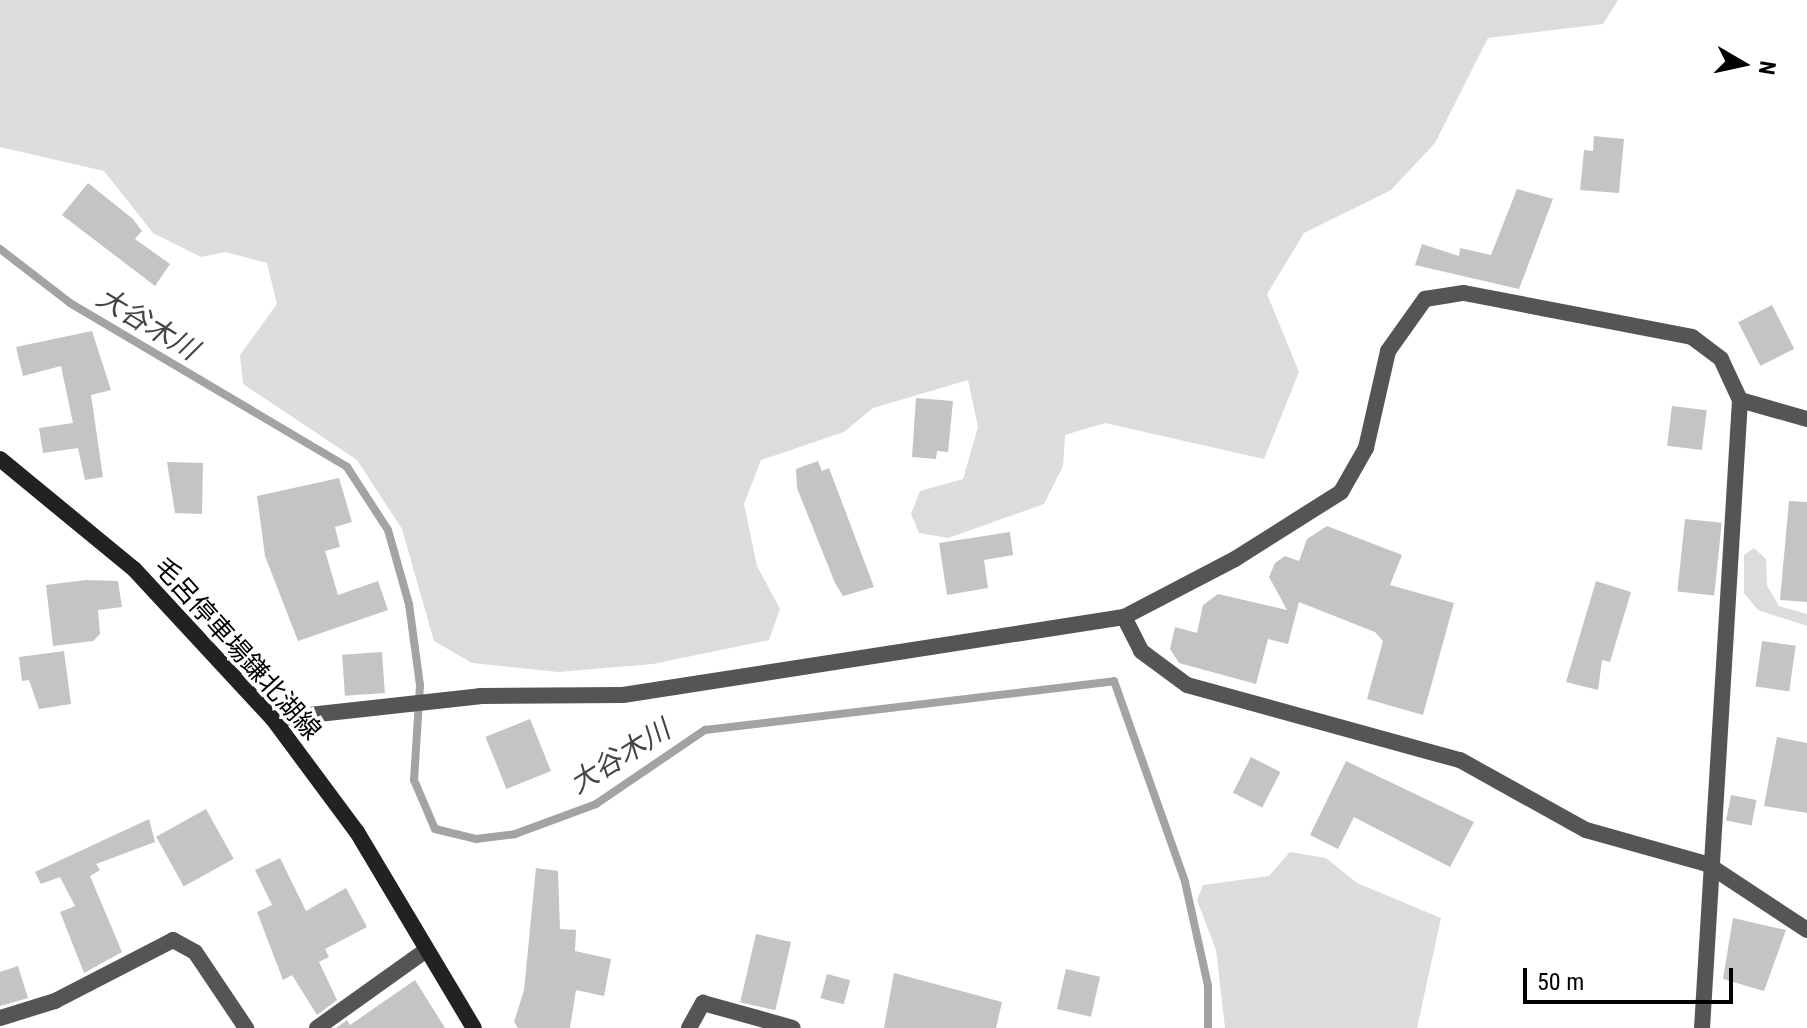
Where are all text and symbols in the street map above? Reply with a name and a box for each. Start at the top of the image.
north arrow [1703,24,1783,104]
text: N [1754,59,1781,76]
water label: 大谷木川 [90,281,204,367]
street label: 毛呂停車場鎌北湖線 [147,552,327,746]
water label: 大谷木川 [564,713,676,801]
scale bar [1527,952,1737,1002]
text: 50 m [1537,968,1584,996]

